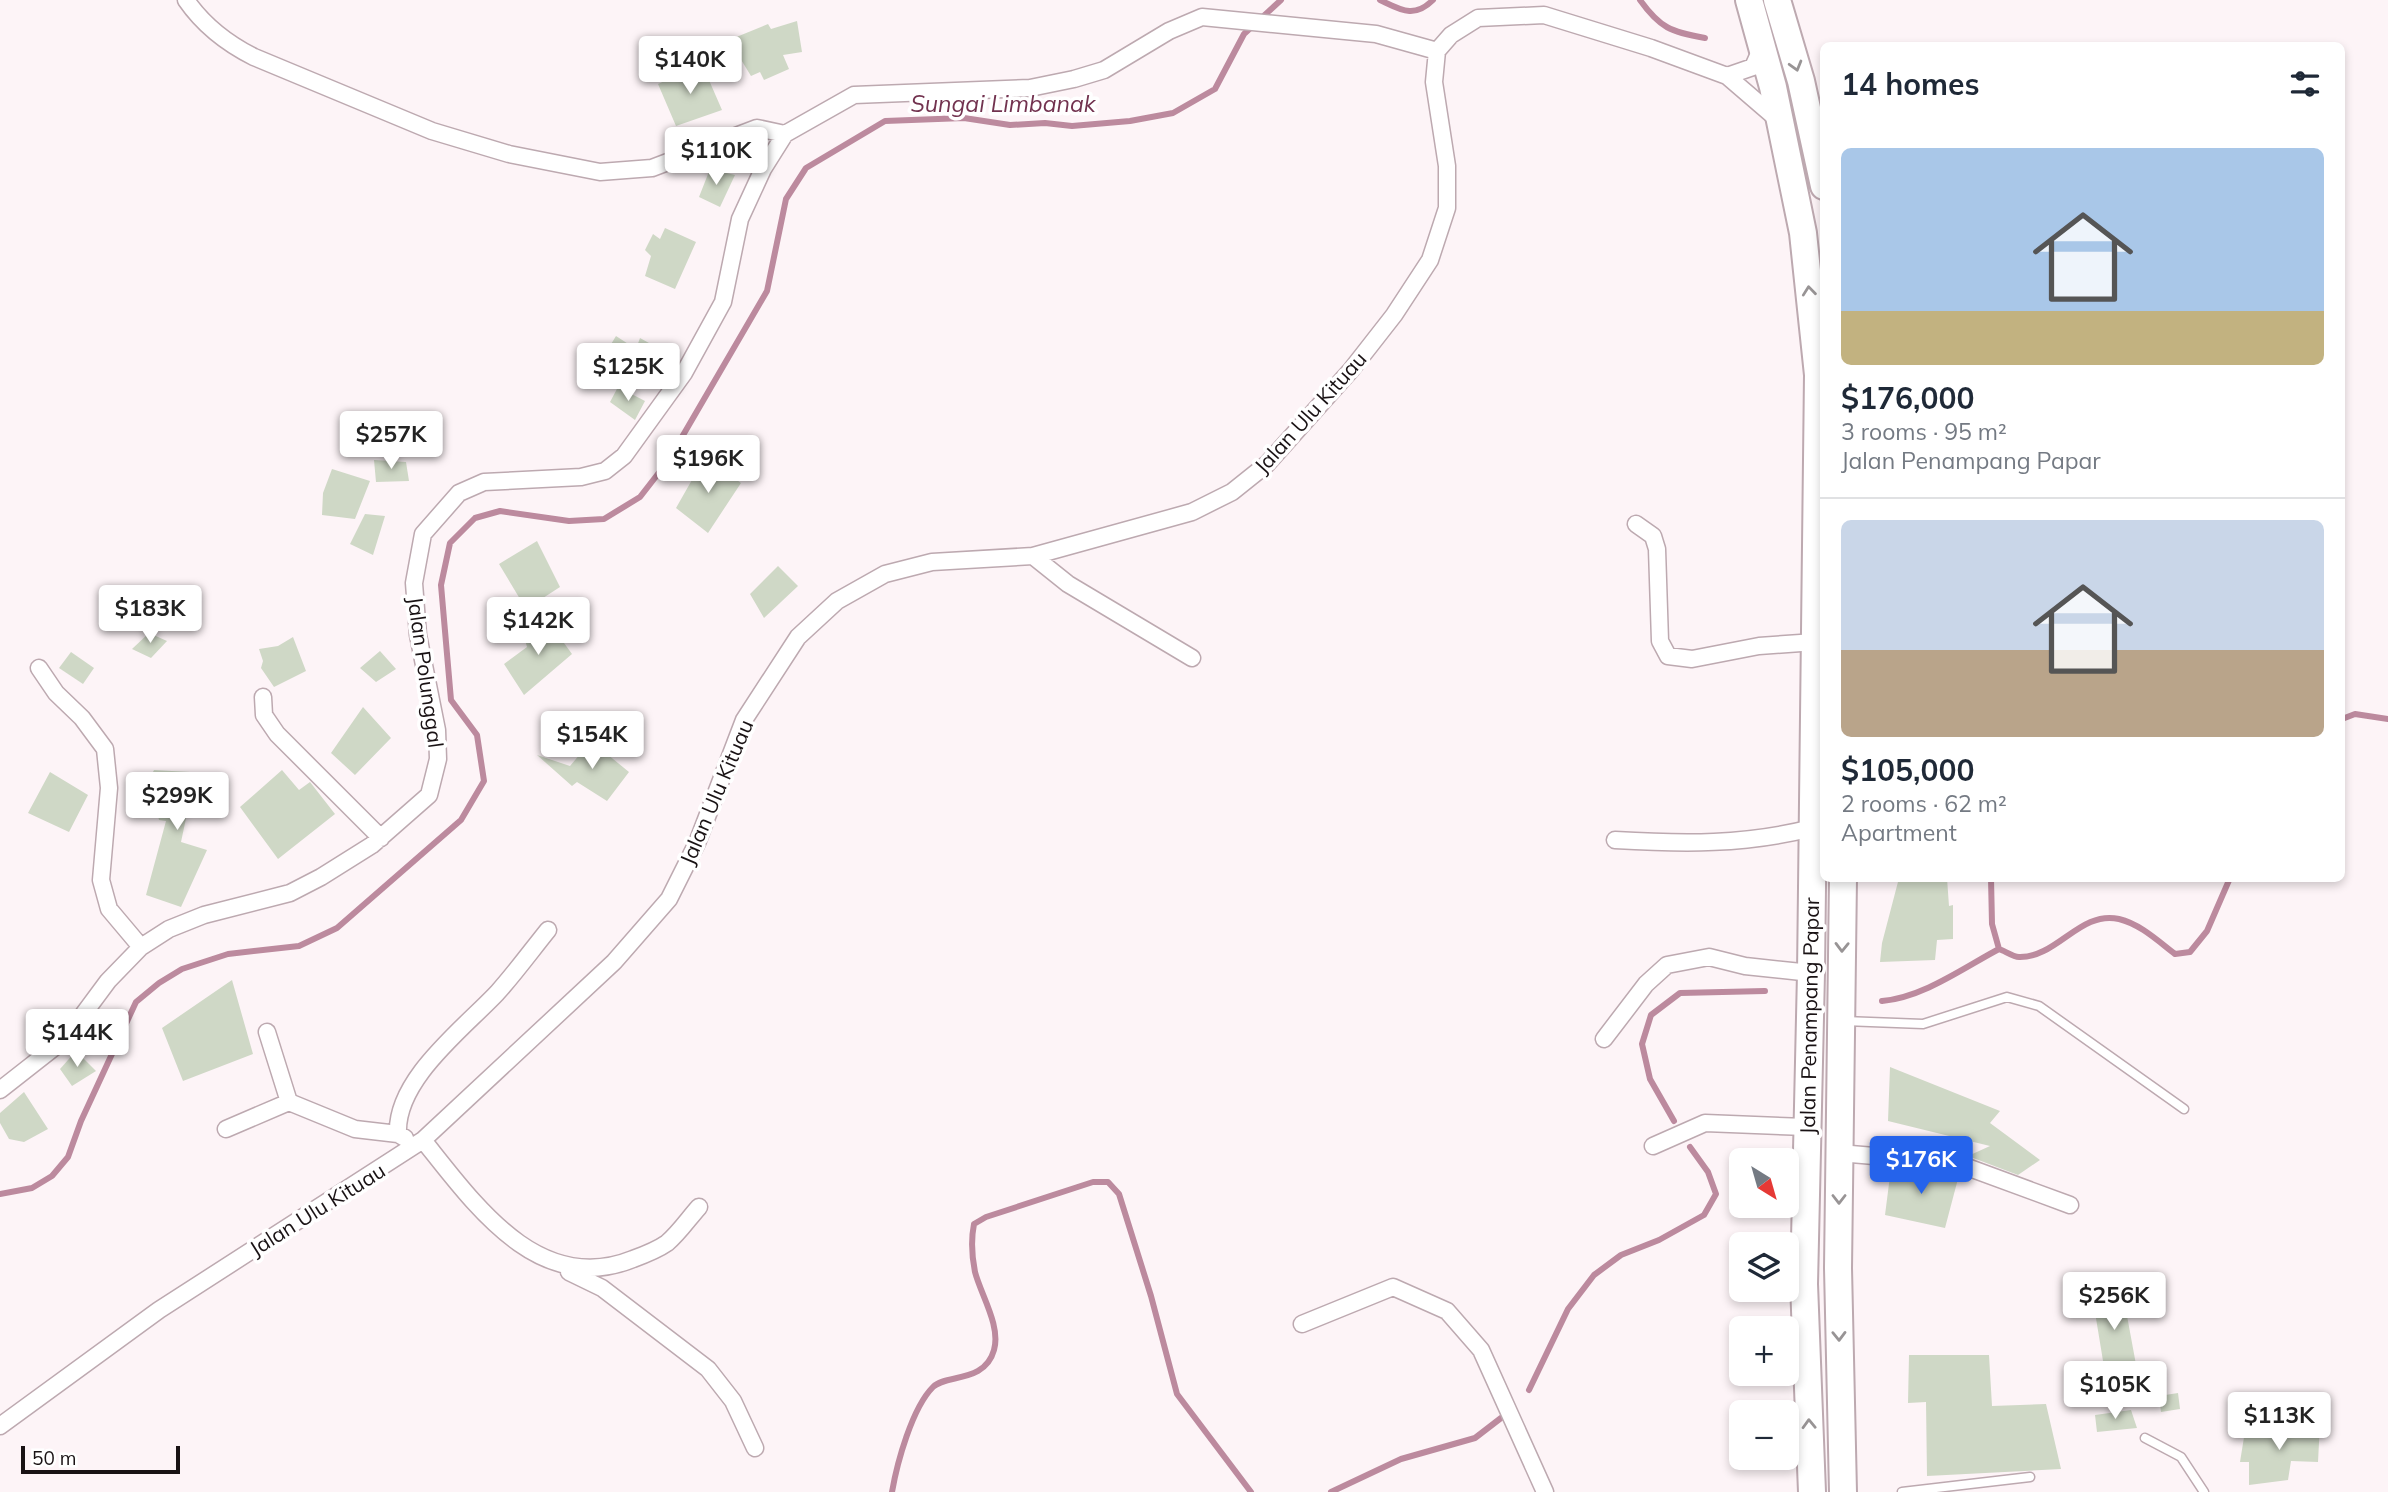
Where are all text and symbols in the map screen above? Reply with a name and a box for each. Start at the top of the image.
pin: $140K [641,36,739,96]
text: $140K [655,44,725,73]
one-way arrow [1788,59,1802,71]
text: 14 homes [1841,65,1980,103]
icon: filters [2286,65,2324,103]
water label: Sungai Limbanak [910,89,1097,118]
pin: $110K [667,128,765,187]
text: $110K [681,135,751,164]
icon: home [2020,194,2146,320]
one-way arrow [1801,285,1816,296]
pin: $125K [579,344,677,403]
street label: Jalan Ulu Kituau [1248,346,1372,478]
text: $125K [593,351,663,380]
text: $176,000 [1841,379,1974,417]
pin: $257K [342,412,440,471]
text: 3 rooms · 95 m² [1841,417,2007,446]
text: $257K [356,419,426,448]
pin: $196K [659,435,757,495]
text: $196K [673,443,743,472]
text: Jalan Penampang Papar [1841,446,2101,475]
icon: home [2020,566,2146,692]
pin: $183K [101,586,199,645]
text: $183K [115,593,185,622]
street label: Jalan Polunggal [403,595,449,749]
pin: $142K [489,598,587,657]
text: $142K [503,605,573,634]
pin: $154K [543,712,641,771]
street label: Jalan Ulu Kituau [674,715,758,869]
text: $154K [557,719,627,748]
text: $105,000 [1841,751,1974,789]
pin: $299K [128,772,226,832]
text: $299K [142,780,212,809]
text: 2 rooms · 62 m² [1841,789,2007,818]
text: Apartment [1841,818,1957,847]
street label: Jalan Penampang Papar [1794,897,1824,1135]
one-way arrow [1834,942,1850,952]
pin: $144K [28,1010,126,1069]
text: $144K [42,1017,112,1046]
pin: $176K [1872,1136,1970,1196]
text: $176K [1886,1144,1956,1173]
north arrow [1729,1148,1799,1218]
map controls [1729,1148,1799,1470]
street label: Jalan Ulu Kituau [244,1157,390,1261]
one-way arrow [1831,1193,1846,1204]
button: layers [1729,1232,1799,1302]
pin: $256K [2065,1272,2163,1332]
text: $256K [2079,1280,2149,1309]
button: + [1729,1316,1799,1386]
one-way arrow [1832,1331,1847,1342]
pin: $105K [2066,1362,2164,1421]
text: $105K [2080,1369,2150,1398]
pin: $113K [2230,1392,2328,1452]
button: − [1729,1400,1799,1470]
text: $113K [2244,1400,2314,1429]
one-way arrow [1802,1418,1817,1429]
scale bar [21,1443,180,1475]
text: 50 m [32,1446,76,1470]

